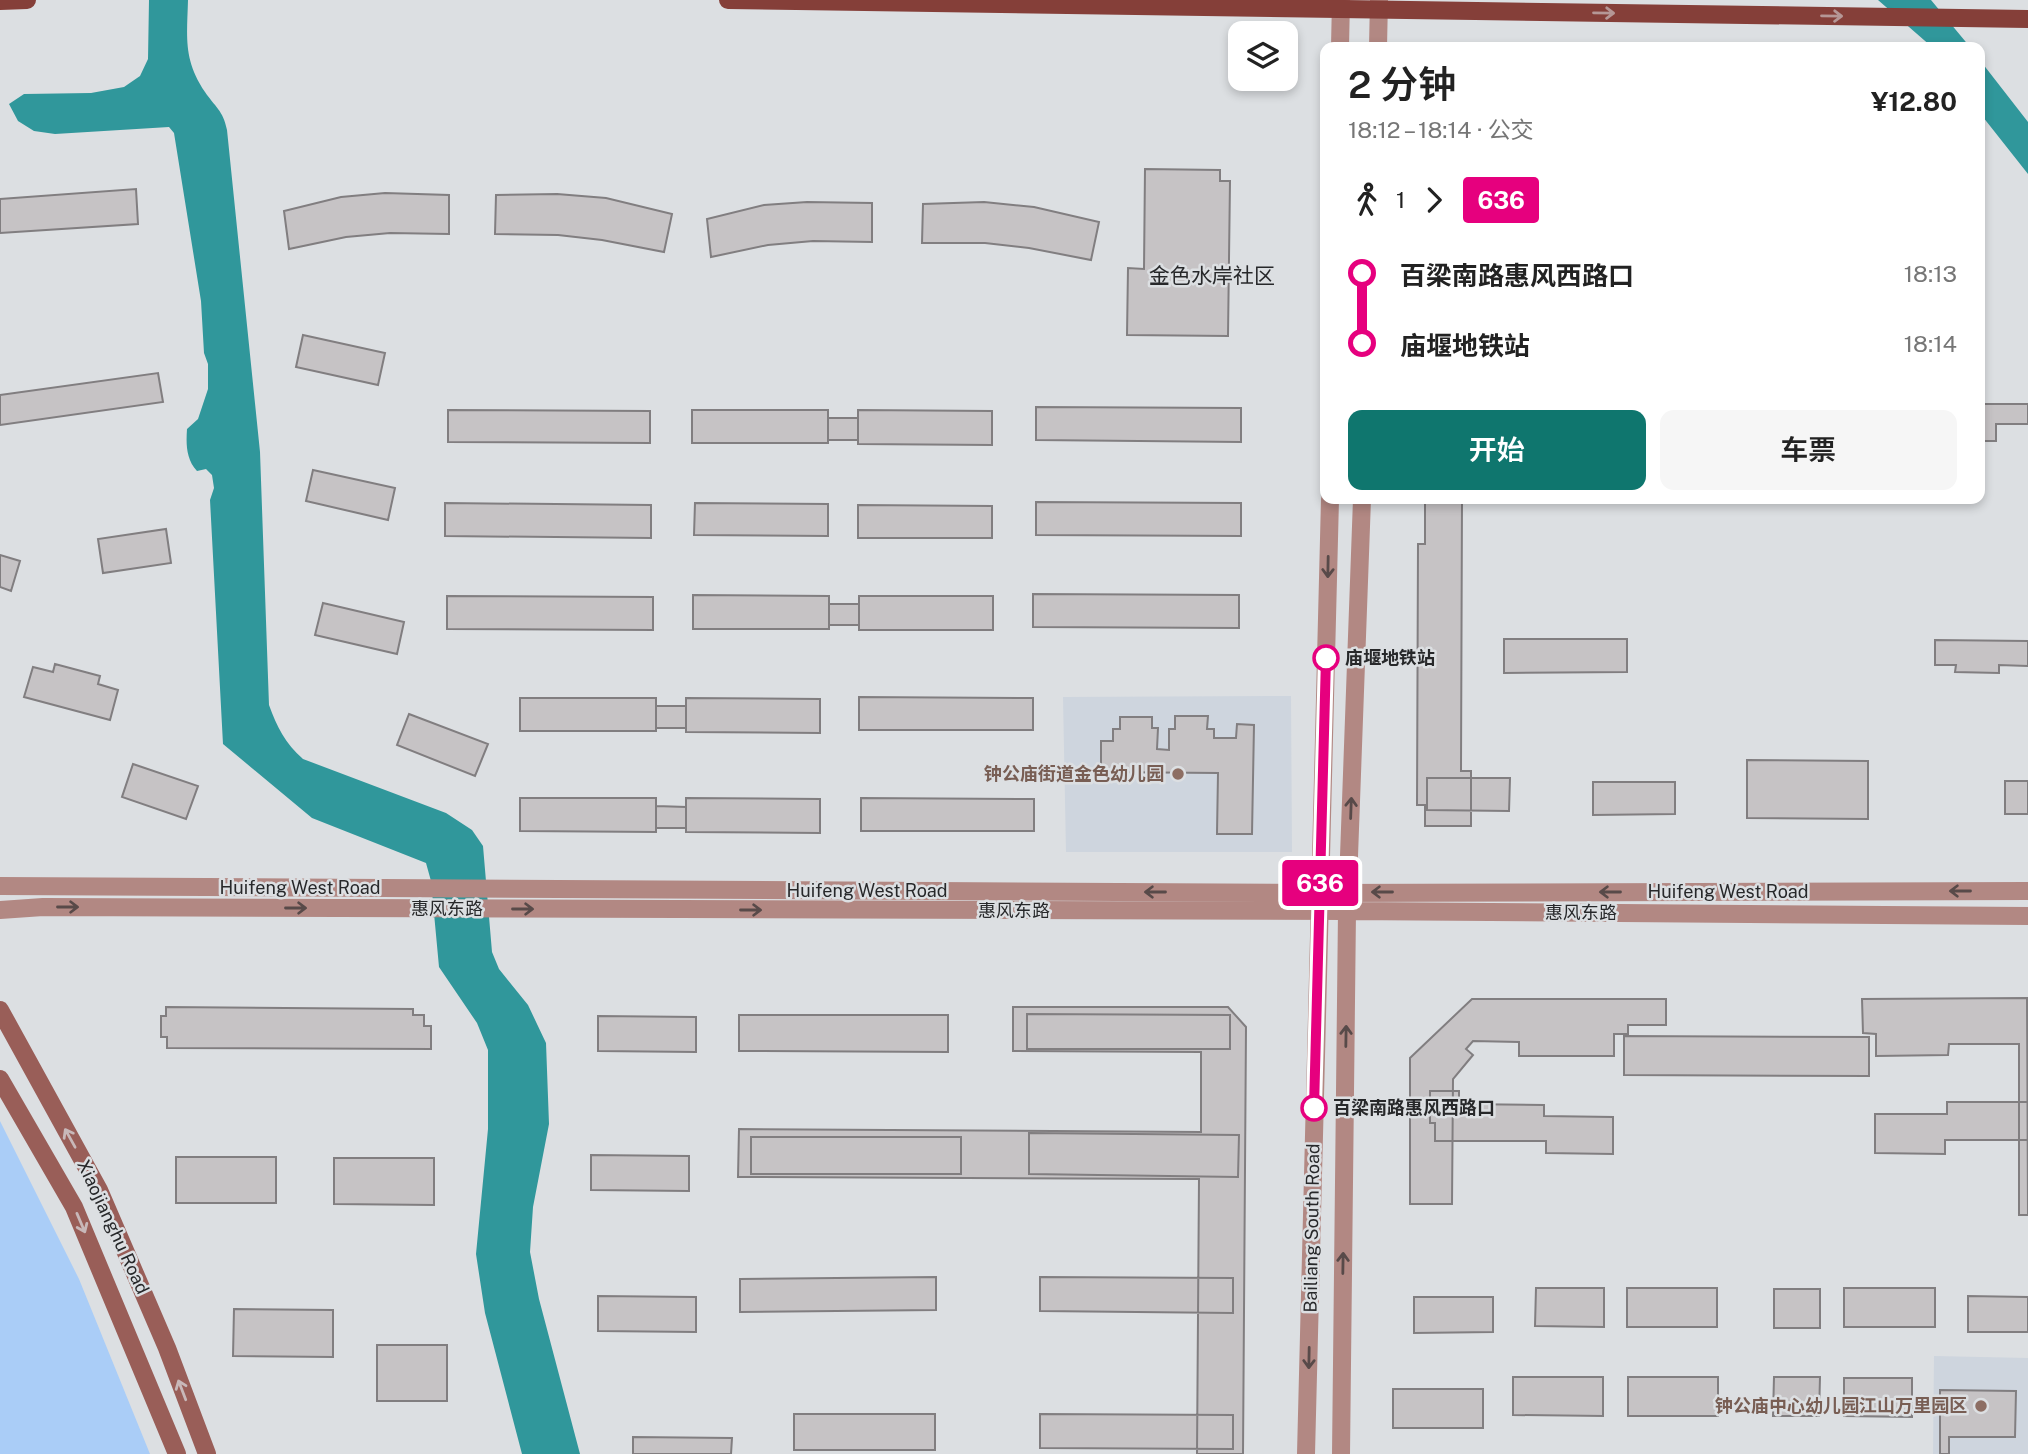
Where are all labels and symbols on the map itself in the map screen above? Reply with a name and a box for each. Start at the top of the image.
one-way arrow [1593,6,1616,20]
one-way arrow [1820,9,1843,23]
district label: 金色水岸社区 [1149,263,1275,288]
one-way arrow [1321,555,1335,578]
marker: 庙堰地铁站 [1313,645,1339,671]
place label: 庙堰地铁站 [1345,647,1435,668]
place label: 钟公庙街道金色幼儿园 [984,763,1164,784]
marker: 钟公庙街道金色幼儿园 [1170,766,1186,782]
one-way arrow [1344,797,1357,820]
line badge: 636 [1280,860,1360,906]
street label: Huifeng West Road [220,877,380,898]
street label: Huifeng West Road [787,880,947,901]
street label: Huifeng West Road [1648,881,1808,902]
one-way arrow [1949,884,1972,898]
one-way arrow [1144,885,1167,899]
one-way arrow [1371,885,1394,899]
one-way arrow [1599,885,1622,899]
street label: 惠风东路 [411,898,483,919]
one-way arrow [56,900,79,914]
street label: 惠风东路 [978,900,1050,921]
one-way arrow [284,901,307,915]
one-way arrow [511,902,534,916]
street label: 惠风东路 [1545,902,1617,923]
one-way arrow [739,903,762,917]
one-way arrow [1339,1025,1353,1048]
marker: 百梁南路惠风西路口 [1301,1095,1327,1121]
place label: 百梁南路惠风西路口 [1333,1097,1495,1118]
one-way arrow [63,1128,77,1148]
street label: Bailiang South Road [1300,1143,1323,1313]
street label: Xiaojianghu Road [73,1156,154,1297]
one-way arrow [75,1212,88,1234]
one-way arrow [1337,1252,1350,1275]
one-way arrow [1302,1346,1315,1369]
one-way arrow [175,1380,188,1402]
place label: 钟公庙中心幼儿园江山万里园区 [1715,1395,1967,1416]
marker: 钟公庙中心幼儿园江山万里园区 [1973,1398,1989,1414]

